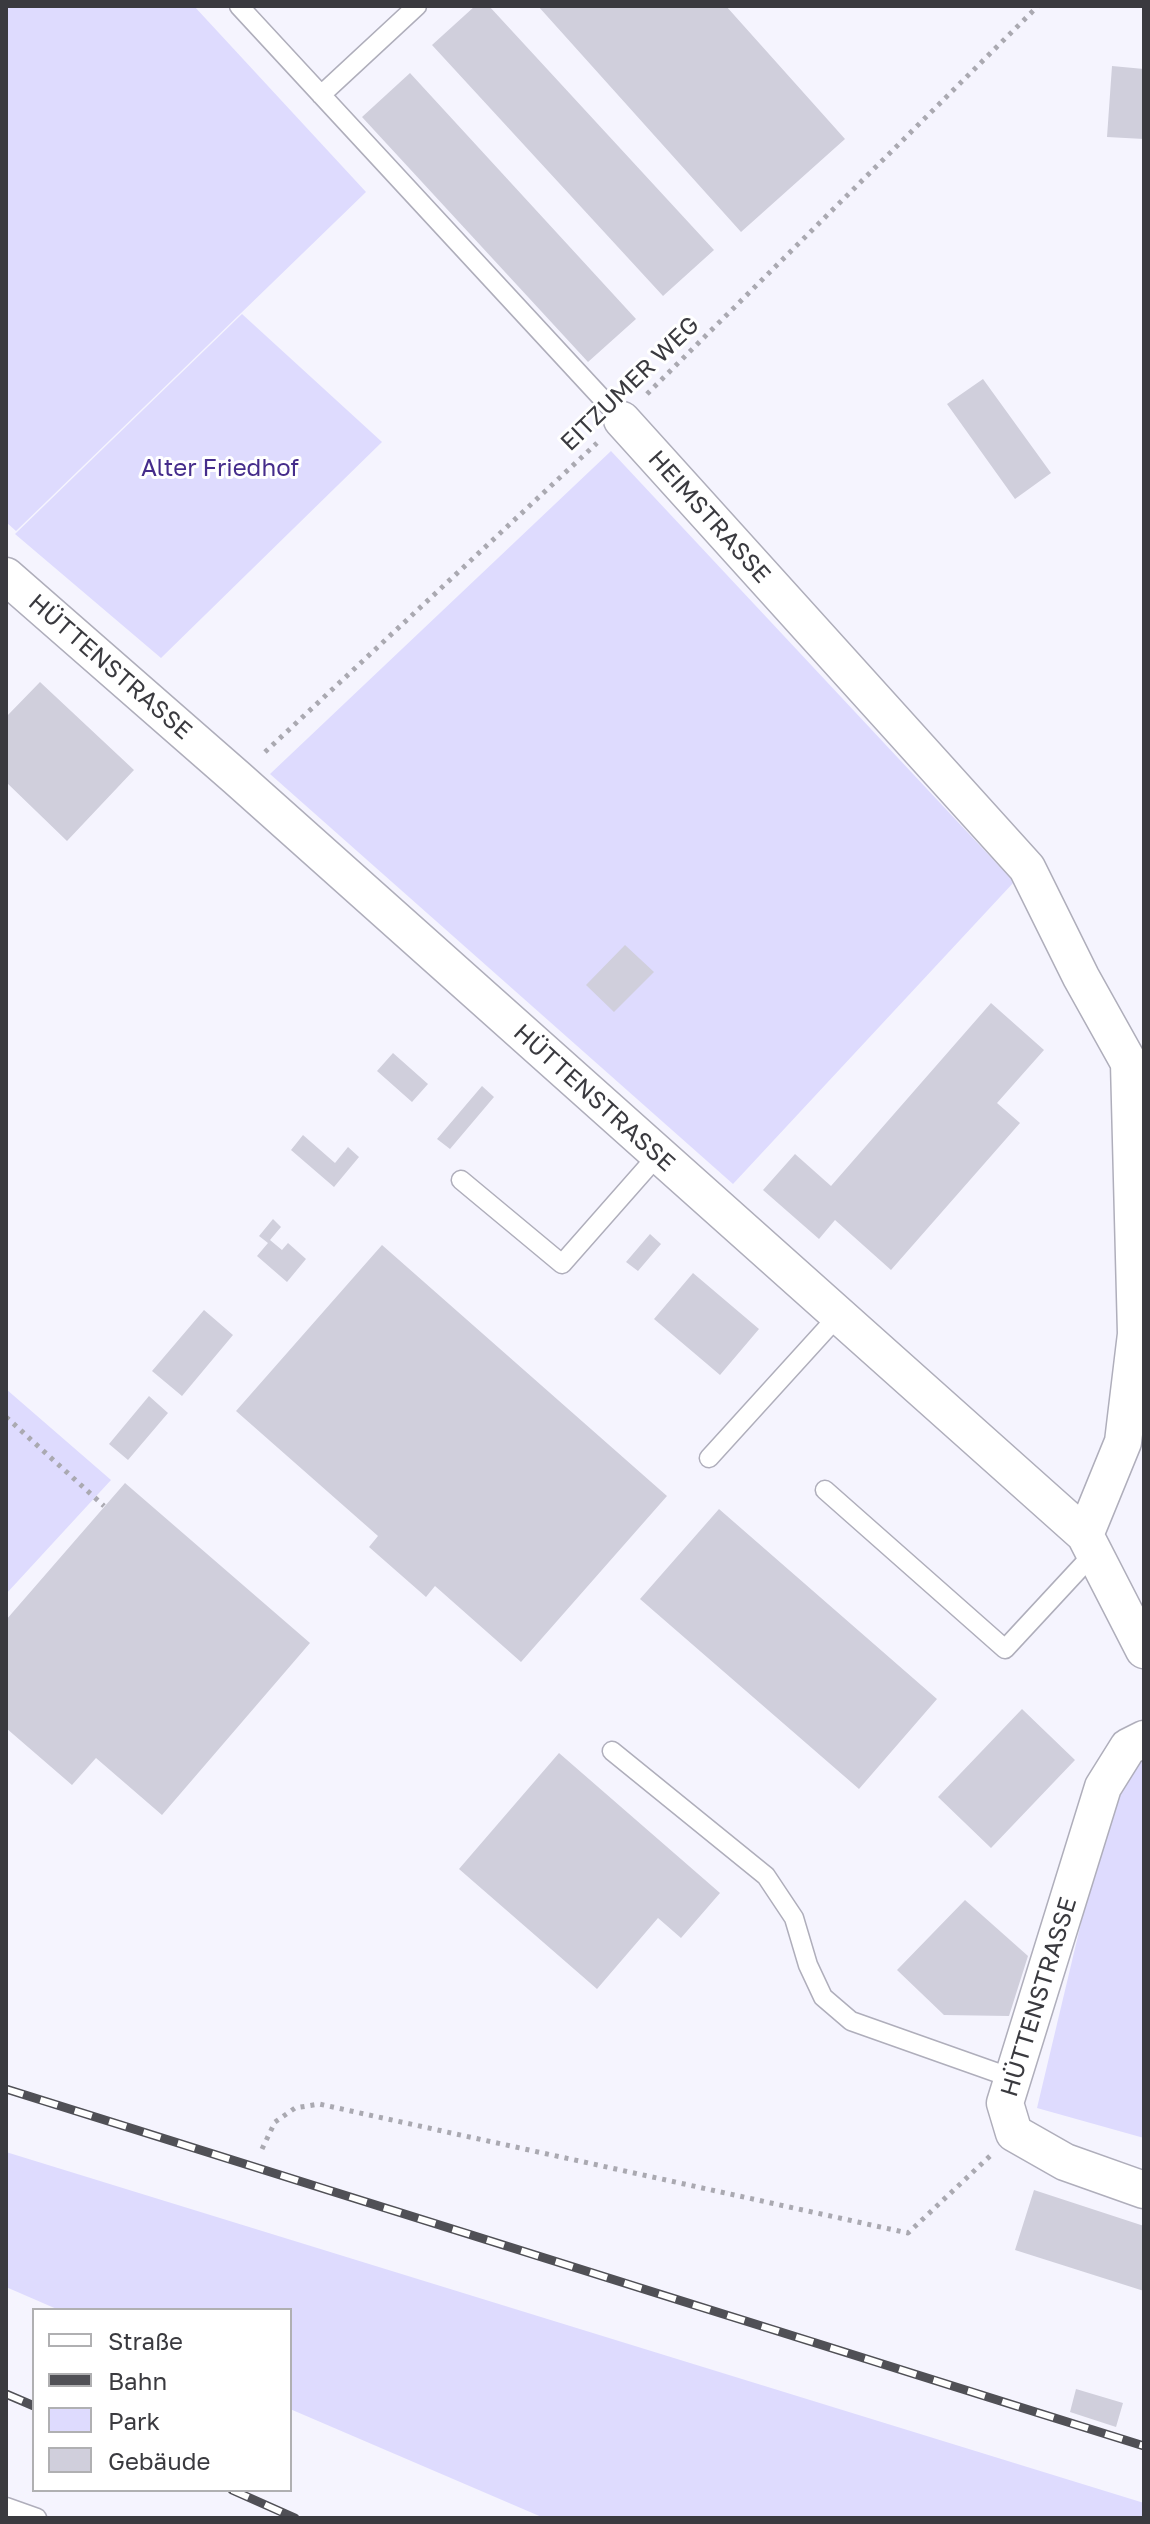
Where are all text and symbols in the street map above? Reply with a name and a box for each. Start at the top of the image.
street label: EITZUMER WEG [555,311,705,457]
street label: HEIMSTRASSE [642,445,776,589]
park label: Alter Friedhof [141,454,299,482]
street label: HÜTTENSTRASSE [22,588,198,746]
street label: HÜTTENSTRASSE [507,1018,681,1178]
street label: HÜTTENSTRASSE [995,1894,1083,2100]
legend [32,2308,292,2492]
text: Straße [108,2326,183,2355]
text: Bahn [108,2366,167,2395]
text: Park [108,2406,160,2435]
text: Gebäude [108,2446,210,2475]

